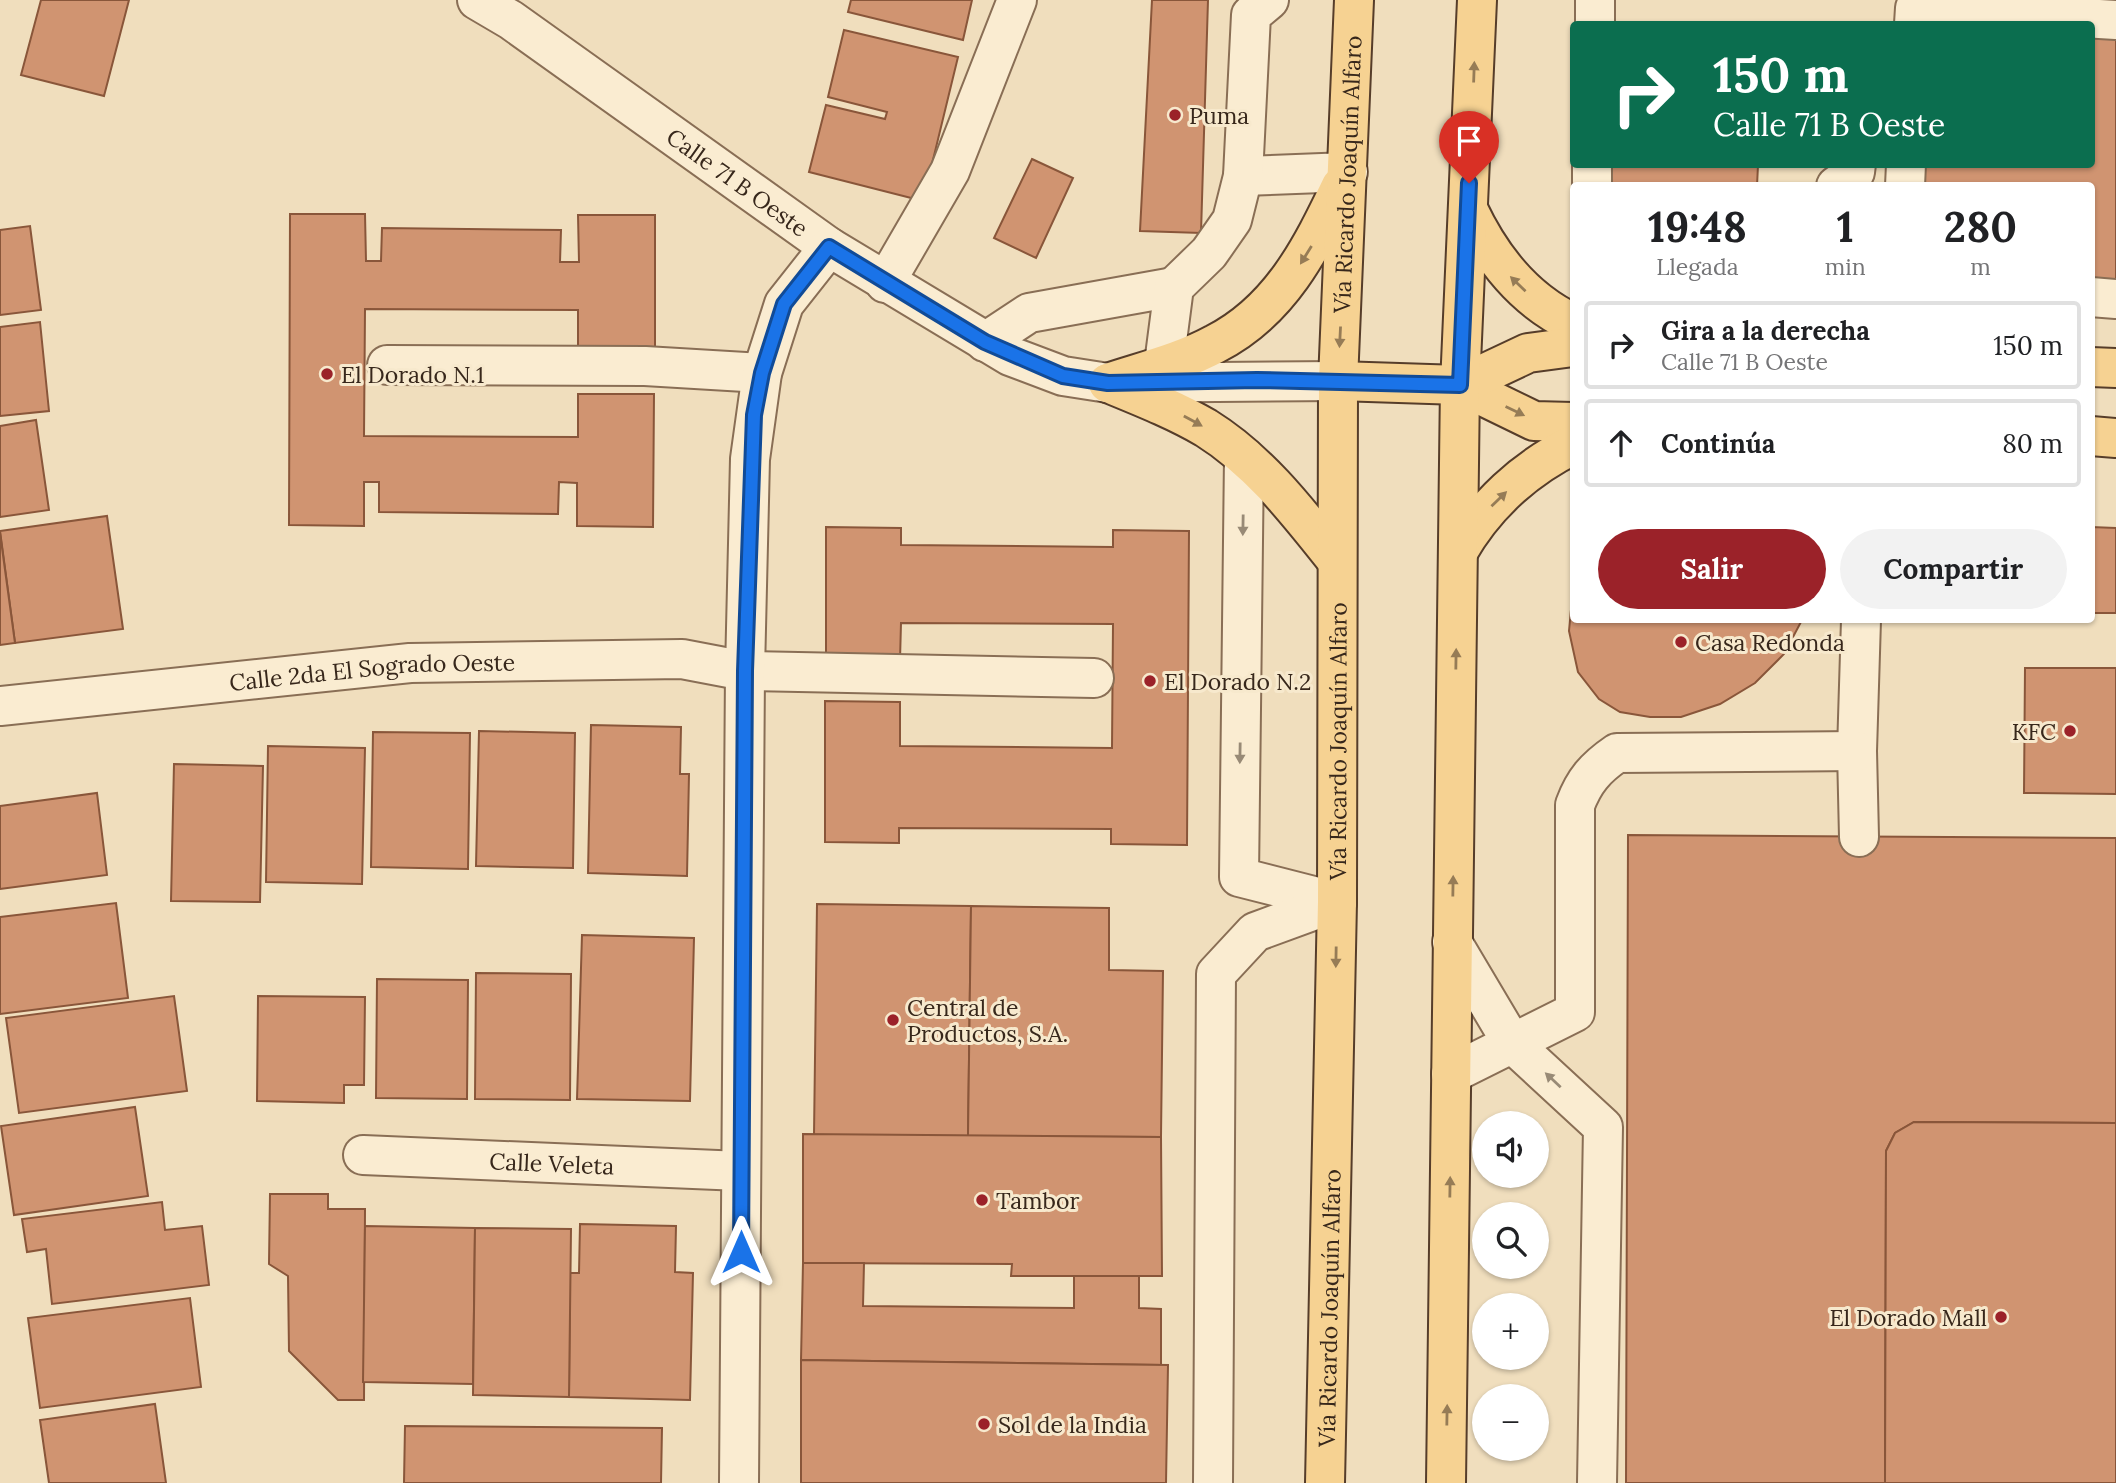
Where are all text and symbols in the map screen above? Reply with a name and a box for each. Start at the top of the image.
street label: Vía Ricardo Joaquín Alfaro [1326,35,1367,315]
text: 150 m [1713,43,1849,105]
icon: right [1598,49,1689,140]
one-way arrow [1468,61,1479,83]
place label: Puma [1189,101,1249,130]
text: Calle 71 B Oeste [1713,104,1945,145]
marker: Puma [1167,107,1183,123]
pin [1439,111,1499,183]
street label: Calle 71 B Oeste [661,121,814,242]
icon: arrive [1450,122,1488,160]
text: 19:48 [1648,200,1747,254]
text: 1 [1837,200,1854,254]
text: 280 [1944,200,2017,254]
one-way arrow [1300,245,1313,264]
text: Llegada [1656,252,1739,281]
text: min [1825,252,1866,281]
text: m [1970,252,1991,281]
one-way arrow [1510,276,1527,292]
text: Gira a la derecha [1661,314,1870,347]
icon: right [1602,326,1640,364]
one-way arrow [1335,327,1346,349]
text: 150 m [1993,329,2063,362]
text: Calle 71 B Oeste [1661,347,1828,376]
place label: El Dorado N.1 [341,360,484,389]
marker: El Dorado N.1 [319,366,335,382]
one-way arrow [1505,406,1525,417]
one-way arrow [1183,415,1203,427]
icon: ahead [1602,424,1640,462]
text: Continúa [1661,427,1775,460]
text: 80 m [2002,427,2063,460]
one-way arrow [1490,491,1507,507]
one-way arrow [1238,514,1249,536]
button: Salir [1598,529,1826,609]
button: Compartir [1840,529,2067,609]
street label: Vía Ricardo Joaquín Alfaro [1323,602,1352,881]
place label: Casa Redonda [1695,628,1845,657]
marker: Casa Redonda [1673,634,1689,650]
street label: Calle 2da El Sogrado Oeste [228,647,515,696]
one-way arrow [1450,648,1462,670]
place label: El Dorado N.2 [1164,667,1311,696]
marker: El Dorado N.2 [1142,673,1158,689]
place label: KFC [2012,717,2056,746]
marker: KFC [2062,723,2078,739]
one-way arrow [1235,742,1246,764]
one-way arrow [1447,875,1459,897]
one-way arrow [1330,946,1342,968]
place label: Central de Productos, S.A. [907,993,1068,1048]
marker: Central de Productos, S.A. [885,1012,901,1028]
one-way arrow [1545,1073,1562,1089]
map controls [1472,1111,1549,1461]
button: sound [1472,1111,1549,1188]
street label: Calle Veleta [489,1146,615,1180]
street label: Vía Ricardo Joaquín Alfaro [1311,1169,1346,1448]
one-way arrow [1444,1176,1456,1198]
place label: Tambor [996,1186,1079,1215]
marker: Tambor [974,1192,990,1208]
button: search [1472,1202,1549,1279]
position arrow [704,1215,778,1289]
button: + [1472,1293,1549,1370]
place label: El Dorado Mall [1829,1303,1987,1332]
marker: El Dorado Mall [1993,1309,2009,1325]
button: − [1472,1384,1549,1461]
one-way arrow [1441,1404,1453,1426]
place label: Sol de la India [998,1410,1147,1439]
marker: Sol de la India [976,1416,992,1432]

